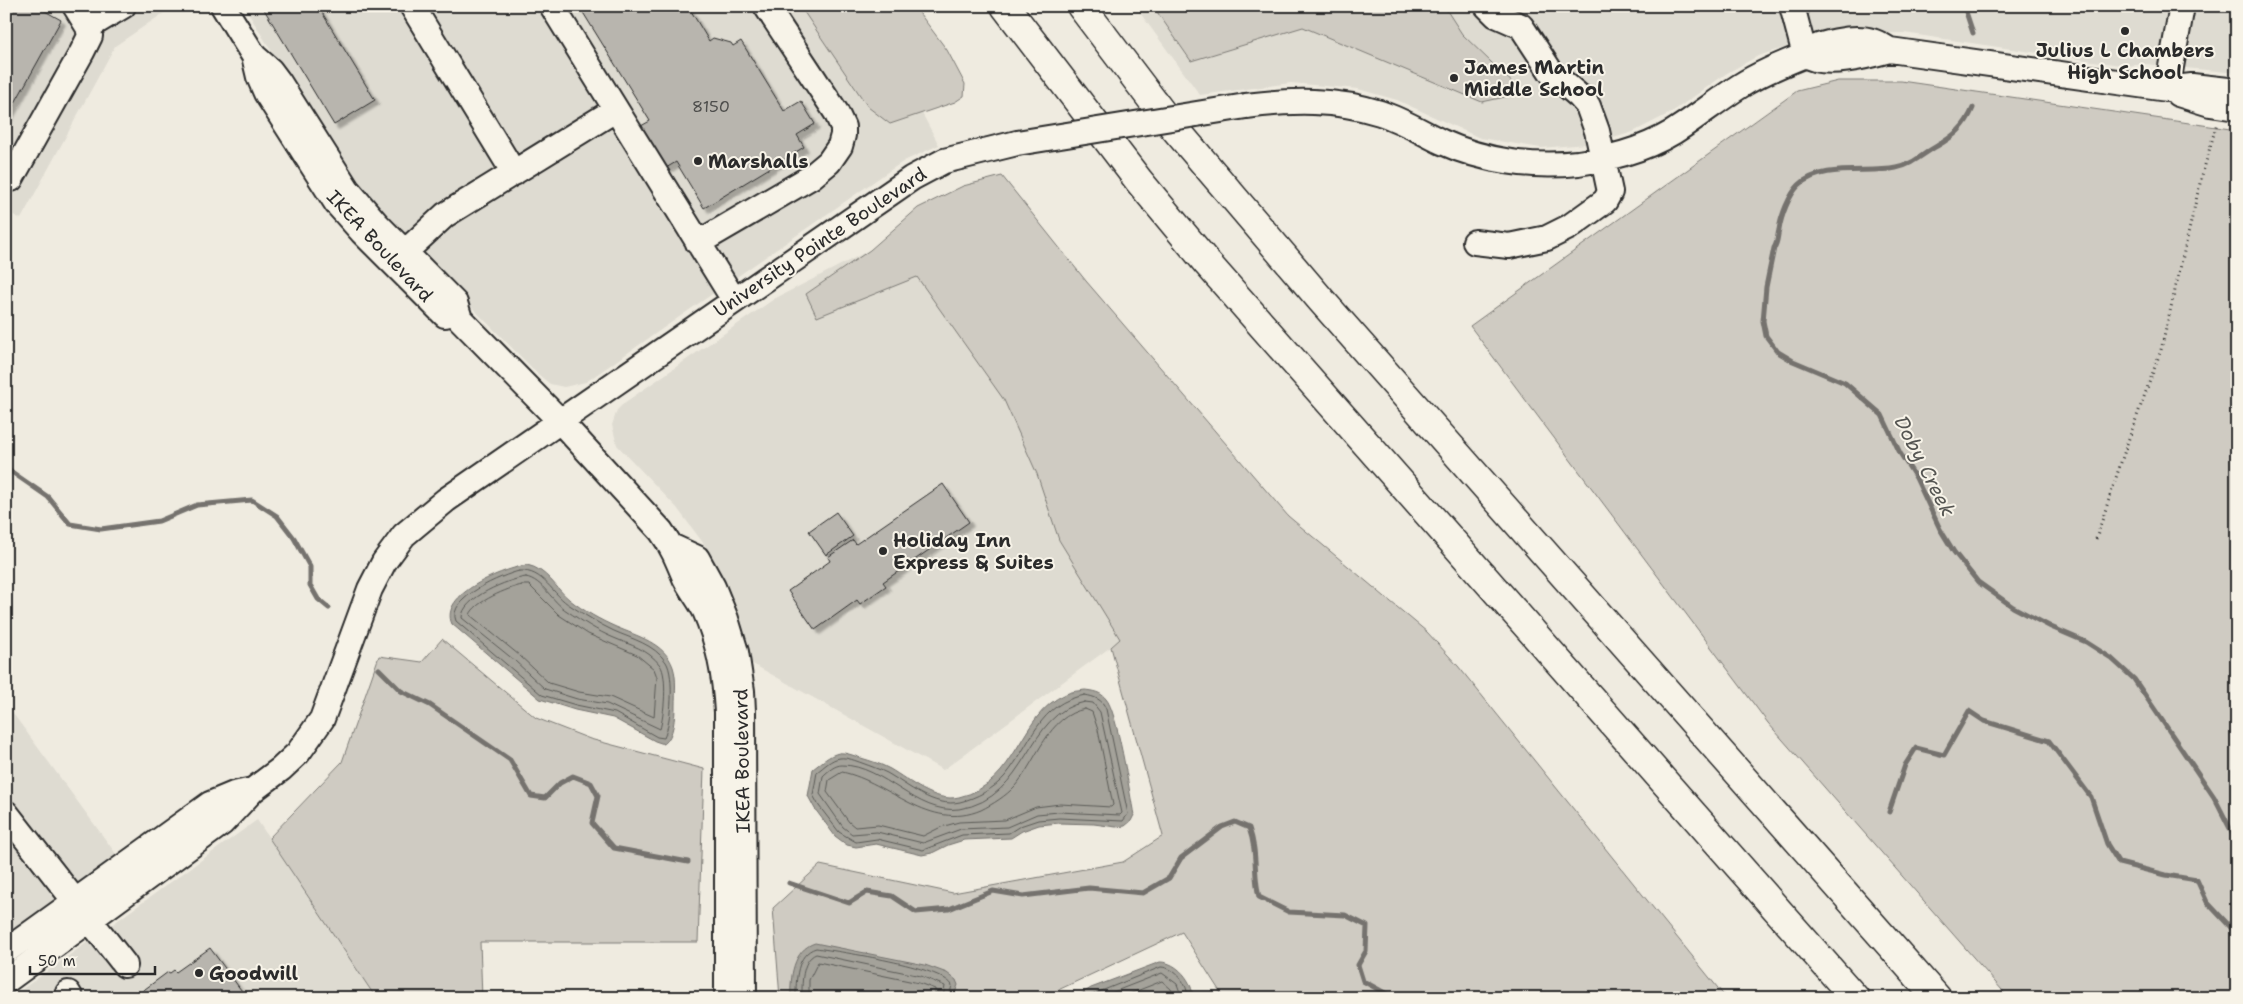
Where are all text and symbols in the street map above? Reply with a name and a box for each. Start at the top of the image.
marker: Julius L Chambers High School [2119,25,2131,37]
place label: Julius L Chambers High School [2036,38,2214,85]
place label: James Martin Middle School [1464,55,1604,102]
marker: James Martin Middle School [1448,72,1460,84]
house number: 8150 [692,96,730,117]
place label: Marshalls [708,149,809,174]
marker: Marshalls [692,155,704,167]
street label: University Pointe Boulevard [709,161,931,323]
street label: IKEA Boulevard [321,185,439,307]
water label: Doby Creek [1888,411,1962,521]
place label: Holiday Inn Express & Suites [893,528,1054,575]
marker: Holiday Inn Express & Suites [877,545,889,557]
street label: IKEA Boulevard [728,688,756,834]
scale bar [30,944,155,976]
text: 50 m [38,951,76,971]
place label: Goodwill [209,961,299,986]
marker: Goodwill [193,967,205,979]

